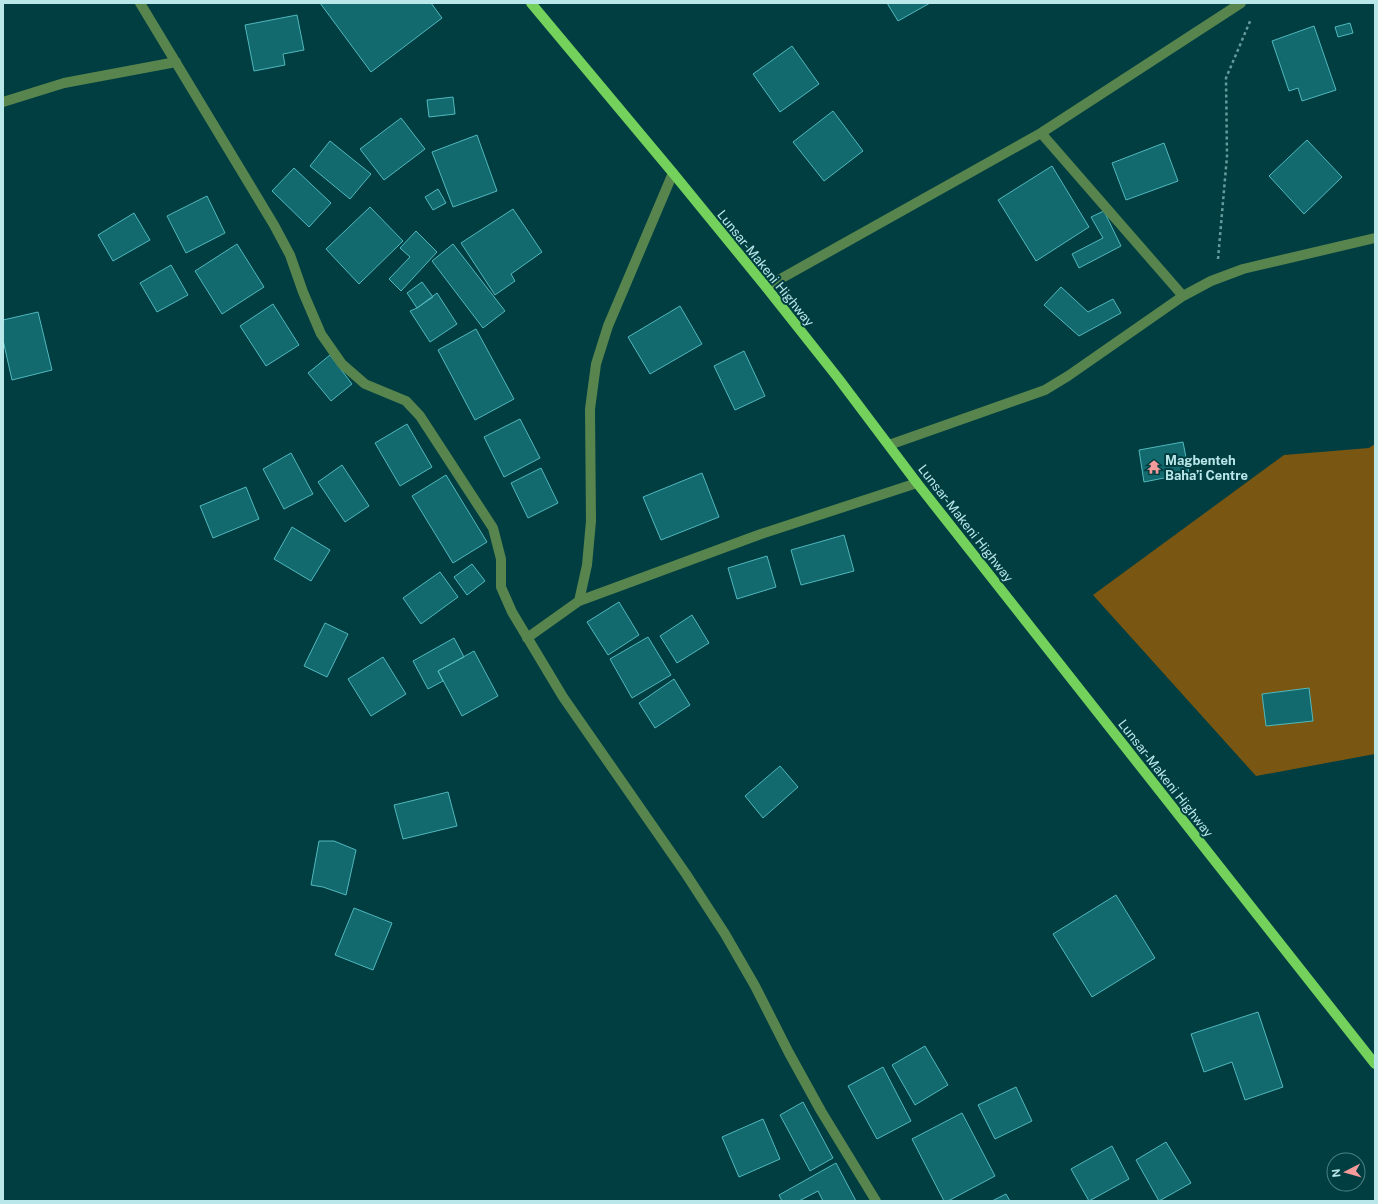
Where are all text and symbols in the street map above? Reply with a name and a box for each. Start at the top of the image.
street label: Lunsar-Makeni Highway [714,207,817,329]
place label: Magbenteh Baha’i Centre [1165,453,1248,483]
temple icon: Magbenteh Baha’i Centre [1146,459,1162,475]
street label: Lunsar-Makeni Highway [915,462,1016,585]
street label: Lunsar-Makeni Highway [1115,717,1216,840]
north arrow [1326,1152,1366,1192]
text: N [1330,1168,1342,1178]

